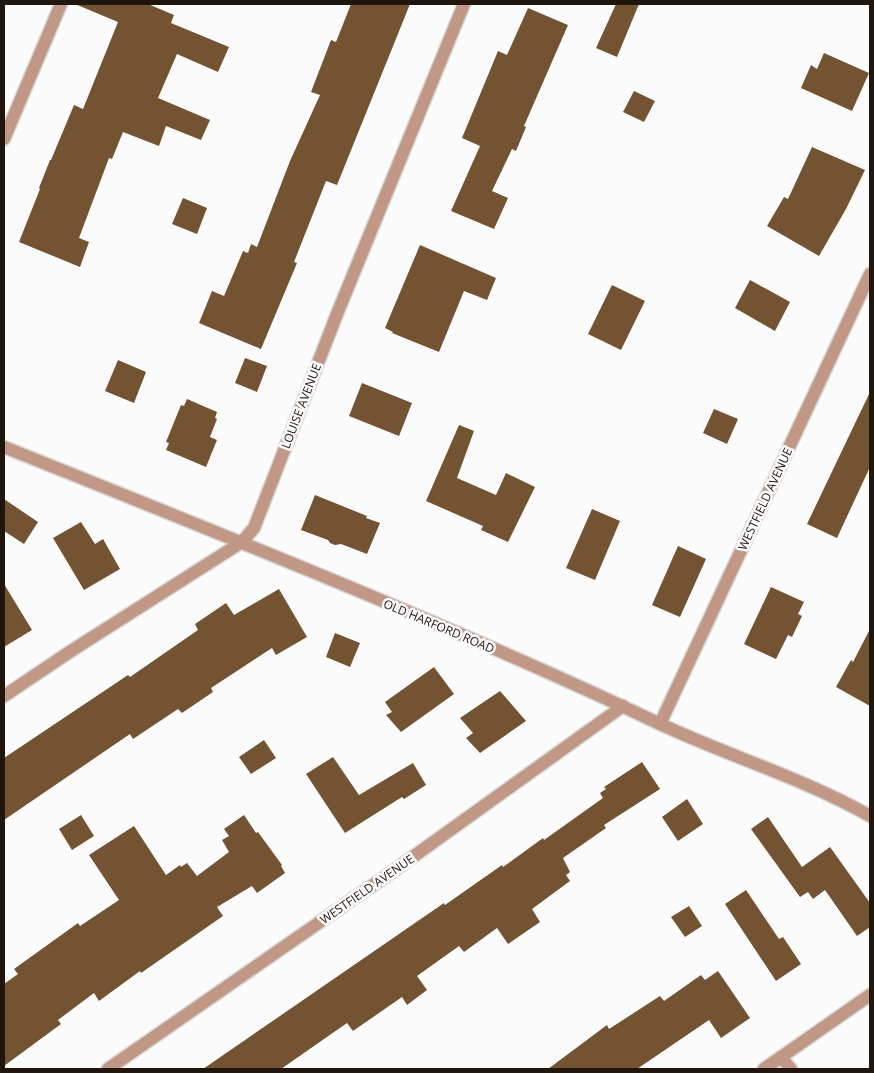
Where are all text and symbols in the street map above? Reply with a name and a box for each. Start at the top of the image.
street label: LOUISE AVENUE [277,361,325,451]
street label: WESTFIELD AVENUE [734,445,796,553]
street label: OLD HARFORD ROAD [381,595,497,657]
street label: WESTFIELD AVENUE [317,850,417,928]

